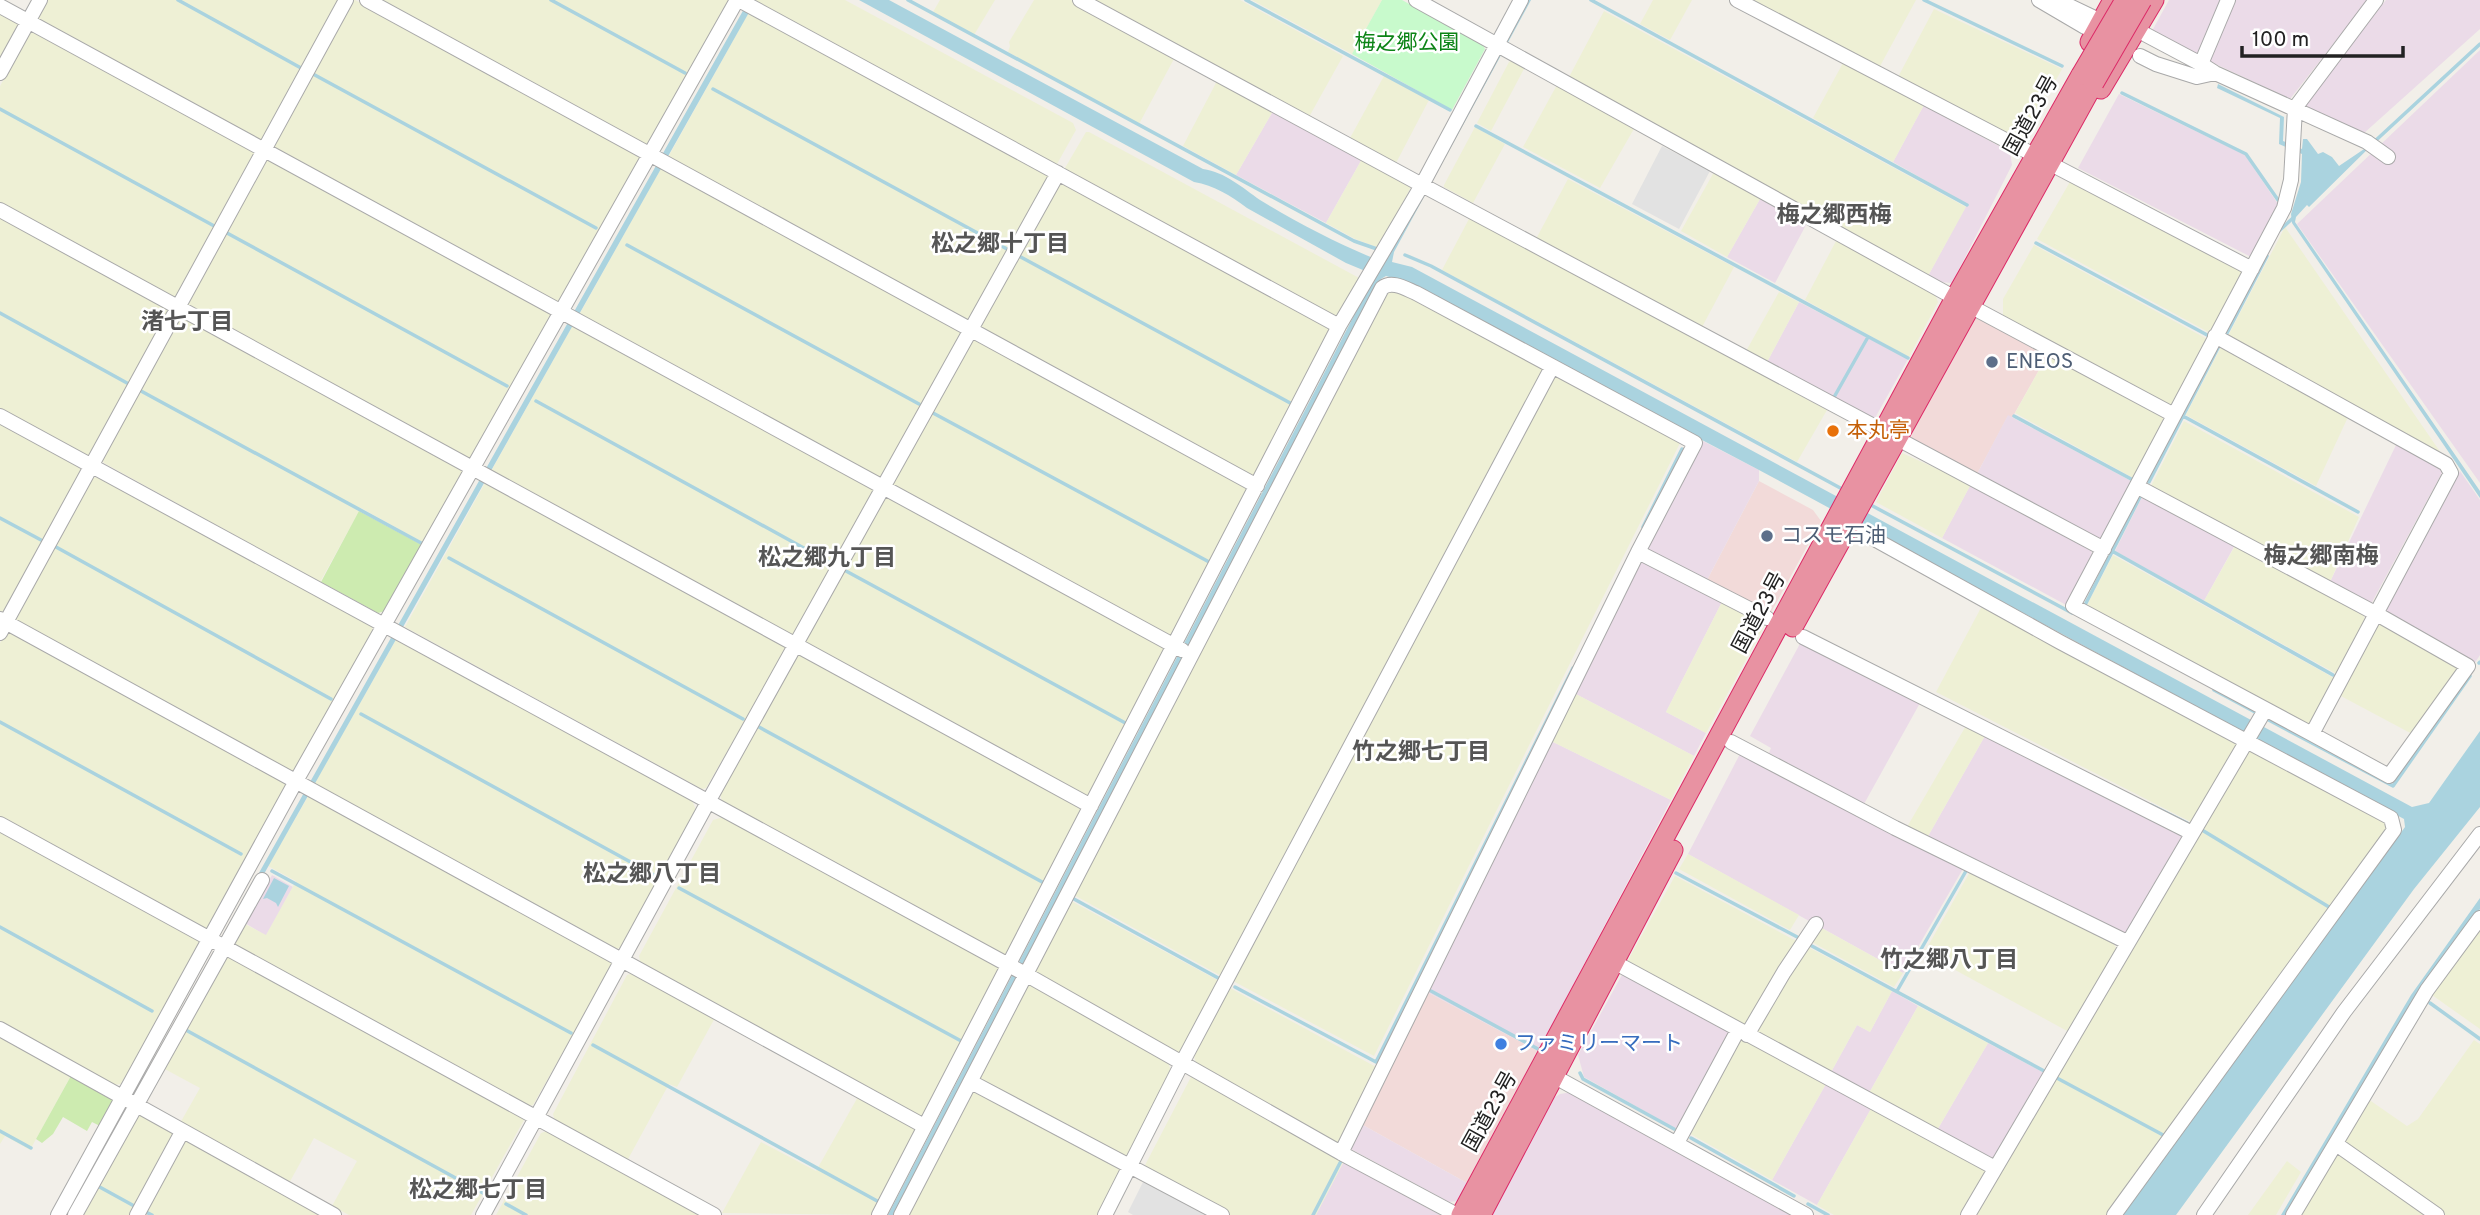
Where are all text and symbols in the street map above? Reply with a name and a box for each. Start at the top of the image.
scale bar [2242,14,2403,58]
text: 100 m [2252,27,2309,54]
park label: 梅之郷公園 [1355,30,1460,57]
street label: 国道23号 [1999,71,2065,161]
district label: 梅之郷西梅 [1777,202,1892,231]
district label: 松之郷十丁目 [931,231,1069,260]
district label: 渚七丁目 [141,309,233,338]
place label: ENEOS [2006,349,2073,376]
marker: ENEOS [1984,354,2000,370]
place label: 本丸亭 [1847,418,1910,445]
marker: 本丸亭 [1825,423,1841,439]
place label: コスモ石油 [1781,523,1886,550]
marker: コスモ石油 [1759,528,1775,544]
district label: 梅之郷南梅 [2264,543,2379,572]
district label: 松之郷九丁目 [758,545,896,574]
street label: 国道23号 [1727,568,1793,658]
district label: 竹之郷七丁目 [1352,739,1490,768]
district label: 松之郷八丁目 [583,861,721,890]
district label: 竹之郷八丁目 [1880,947,2018,976]
place label: ファミリーマート [1515,1031,1683,1058]
marker: ファミリーマート [1493,1036,1509,1052]
street label: 国道23号 [1458,1067,1524,1157]
district label: 松之郷七丁目 [409,1177,547,1206]

